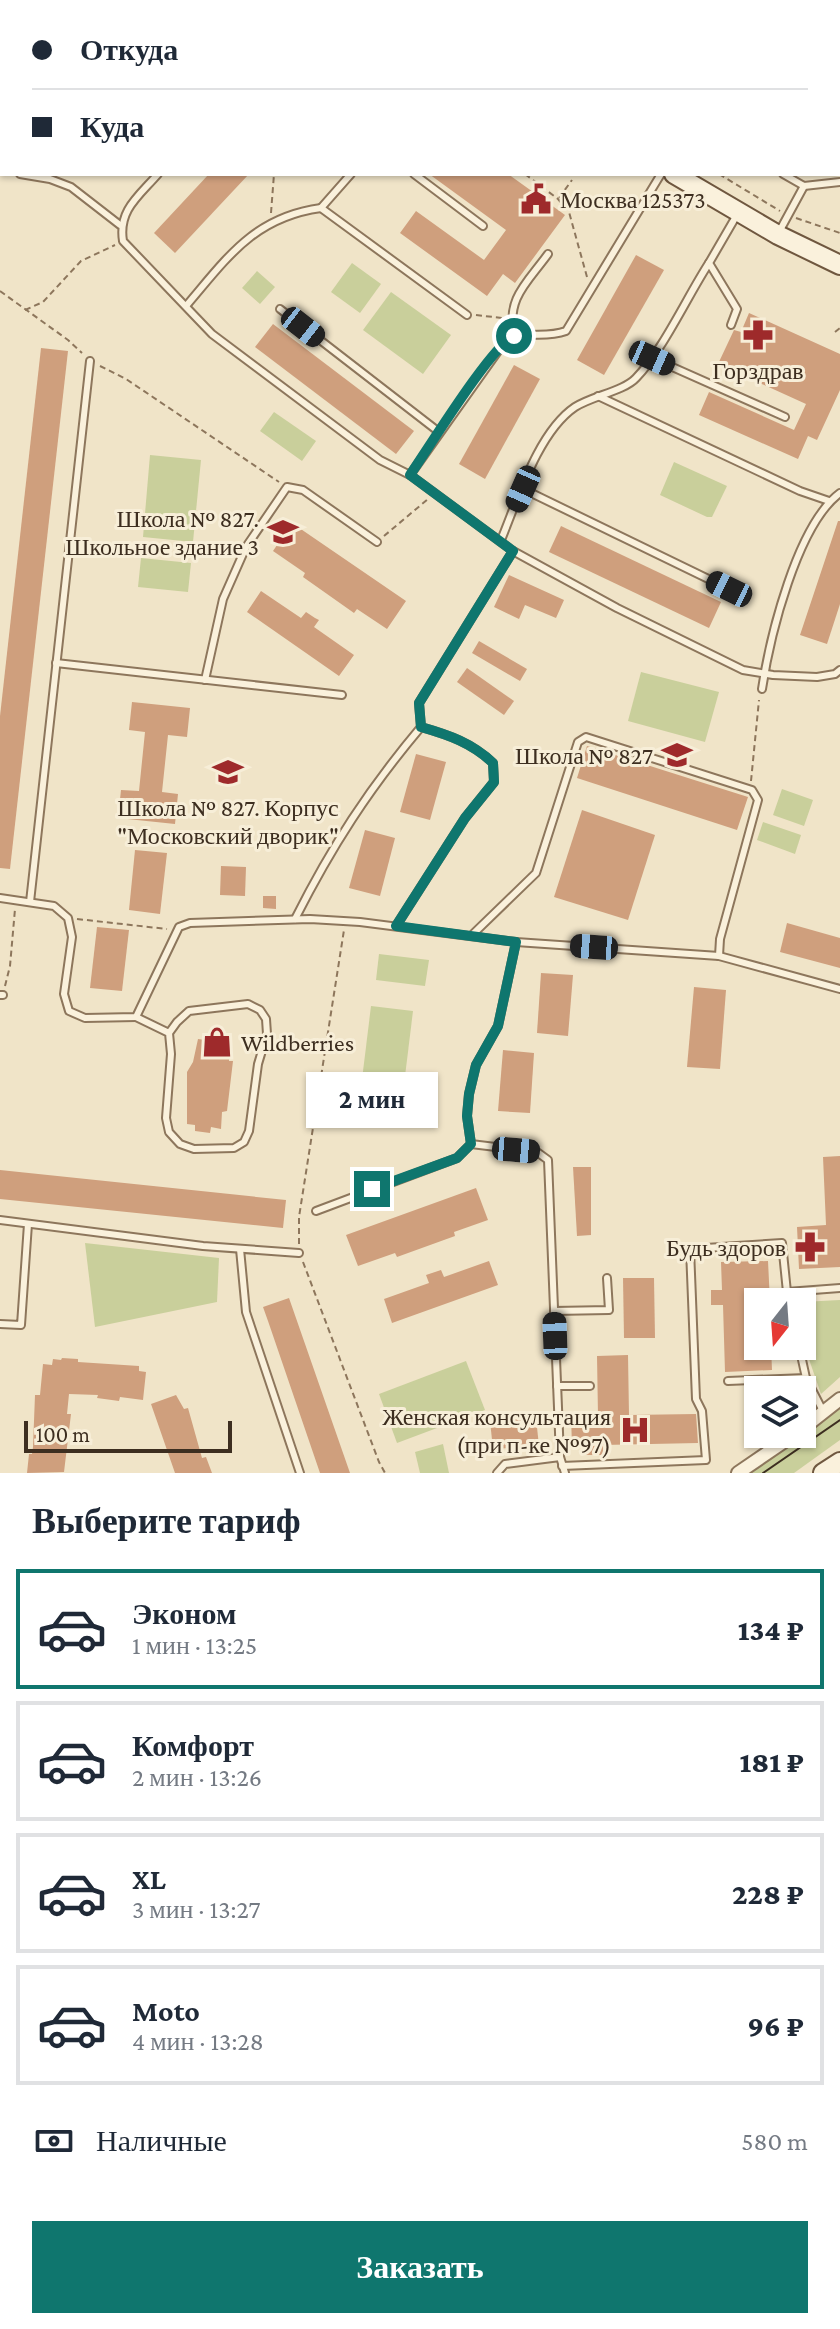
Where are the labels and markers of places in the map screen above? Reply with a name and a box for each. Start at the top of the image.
public building icon: Москва 125373 [519,182,553,216]
place label: Москва 125373 [560,186,706,213]
pharmacy icon: Горздрав [741,318,775,352]
place label: Горздрав [712,357,804,384]
place label: Школа № 827. Школьное здание 3 [65,505,259,560]
school or university icon: Школа № 827. Школьное здание 3 [266,515,300,549]
school or university icon: Школа № 827 [660,738,694,772]
place label: Школа № 827 [515,742,653,769]
school or university icon: Школа № 827. Корпус "Московский дворик" [211,755,245,789]
place label: Школа № 827. Корпус "Московский дворик" [117,794,339,849]
shop icon: Wildberries [200,1025,234,1059]
place label: Wildberries [241,1029,354,1056]
pharmacy icon: Будь здоров [793,1230,827,1264]
place label: Будь здоров [666,1234,786,1261]
place label: Женская консультация (при п-ке №97) [382,1403,611,1459]
hospital icon: Женская консультация (при п-ке №97) [618,1413,652,1447]

